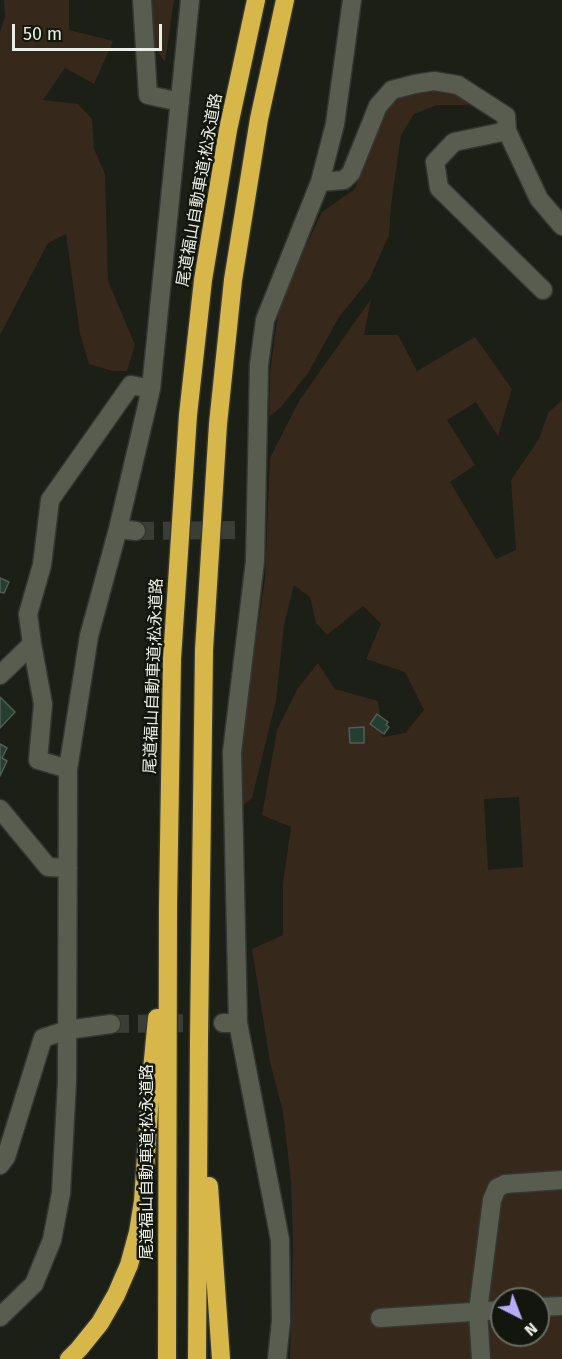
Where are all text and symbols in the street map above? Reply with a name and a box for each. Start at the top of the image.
scale bar [15,12,165,50]
text: 50 m [23,23,62,45]
street label: 尾道福山自動車道;松永道路 [174,92,226,288]
street label: 尾道福山自動車道;松永道路 [141,578,167,774]
street label: 尾道福山自動車道;松永道路 [138,1064,158,1260]
north arrow [490,1287,550,1347]
text: N [521,1319,541,1340]

